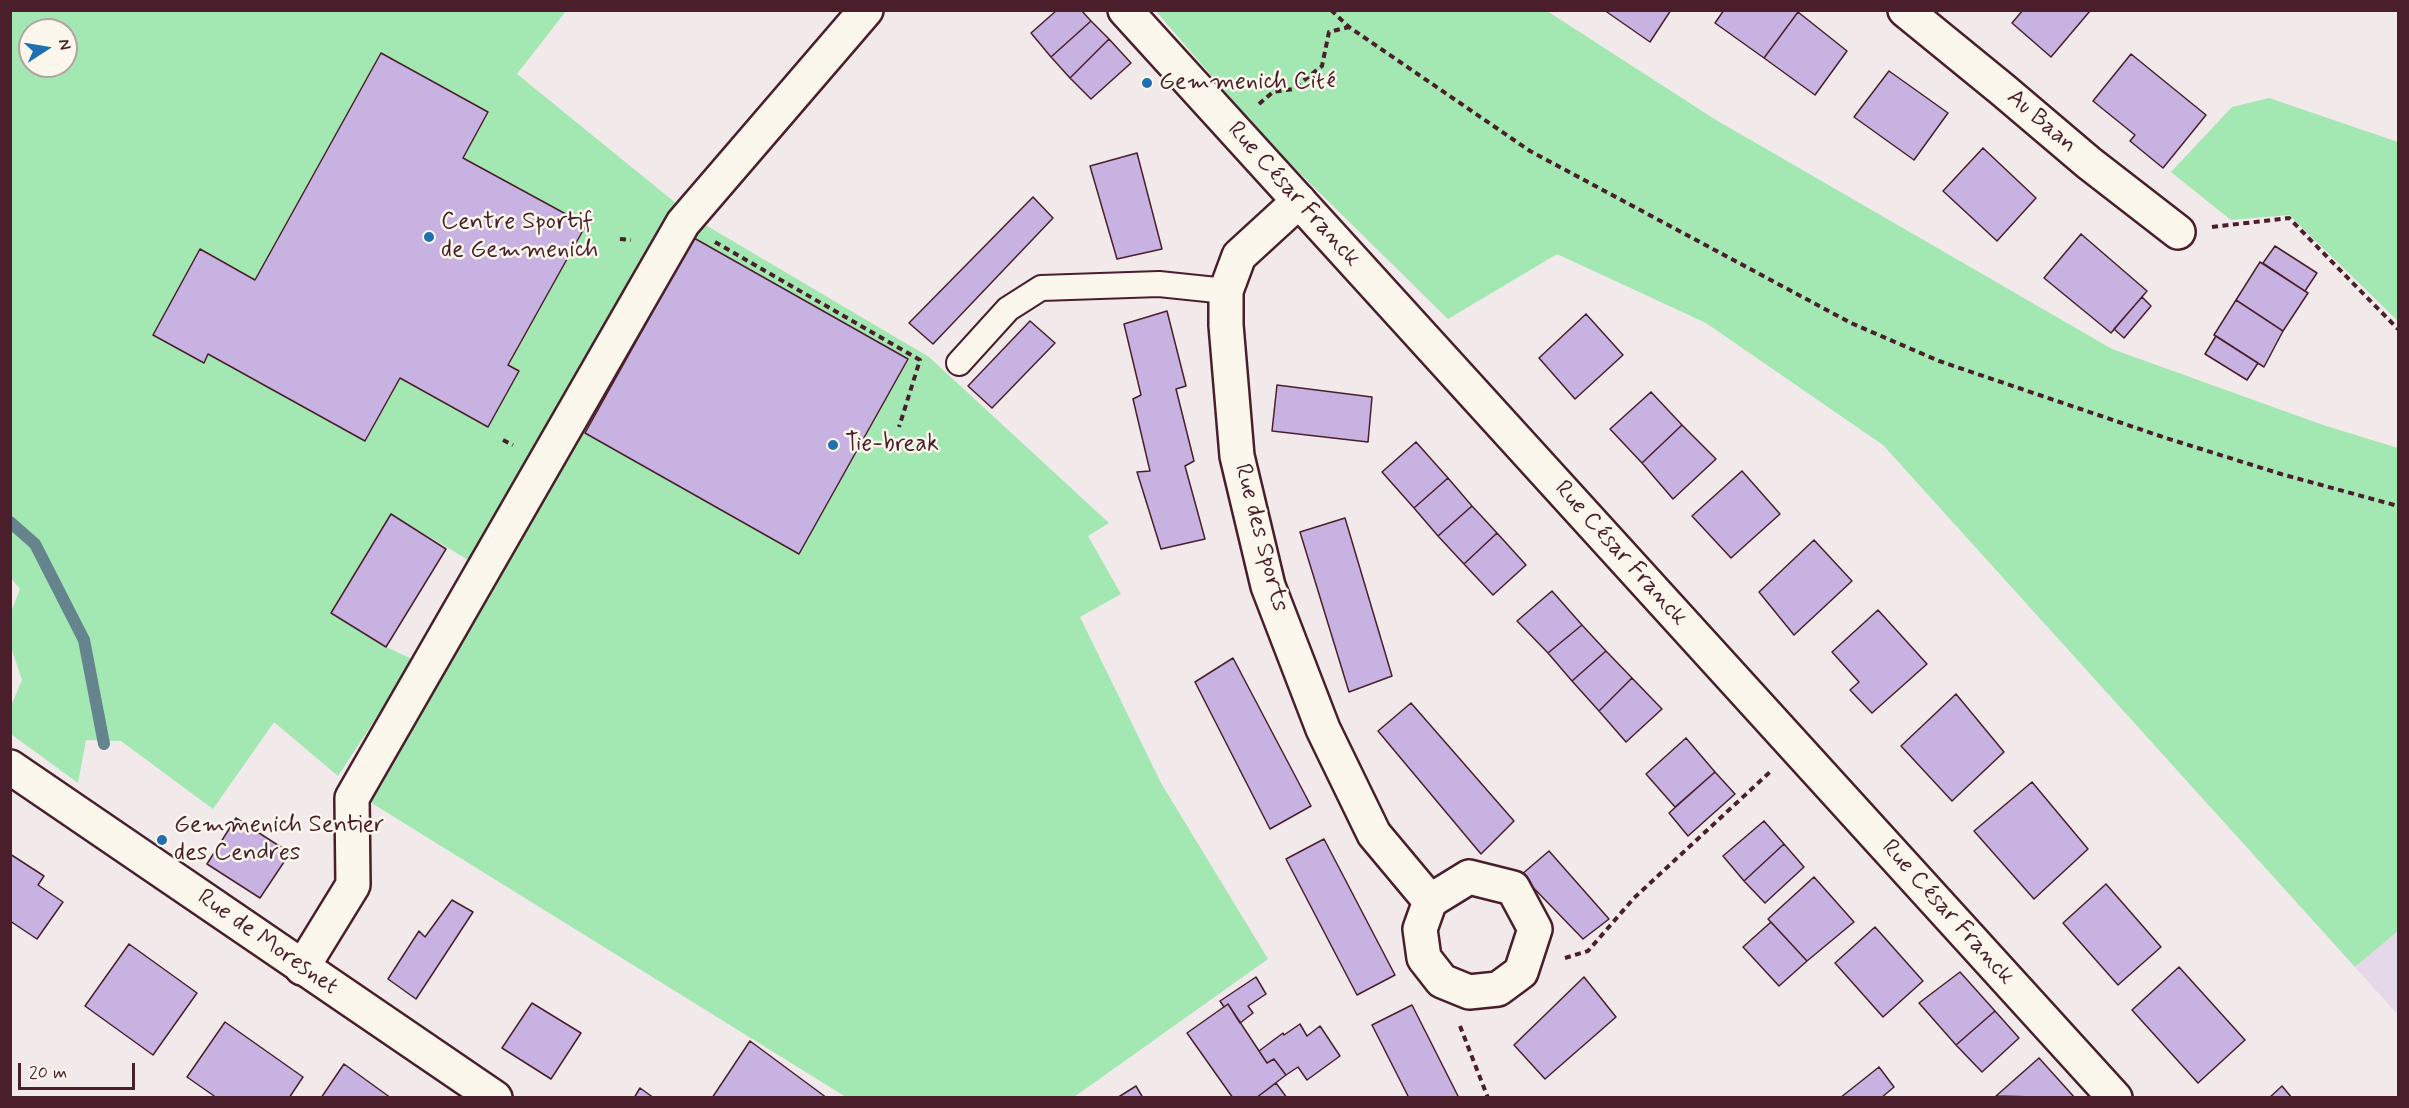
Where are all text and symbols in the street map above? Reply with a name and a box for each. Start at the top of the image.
north arrow [18,18,78,78]
text: N [53,37,76,52]
place label: Gemmenich Cité [1159,69,1336,97]
marker: Gemmenich Cité [1140,76,1154,90]
street label: Au Baan [2000,84,2082,160]
street label: Rue César Franck [1220,116,1366,274]
place label: Centre Sportif de Gemmenich [441,209,598,265]
marker: Centre Sportif de Gemmenich [422,230,436,244]
place label: Tie-break [845,431,939,459]
marker: Tie-break [826,438,840,452]
street label: Rue des Sports [1226,461,1294,615]
street label: Rue César Franck [1547,475,1693,633]
place label: Gemmenich Sentier des Cendres [174,812,384,868]
marker: Gemmenich Sentier des Cendres [155,833,169,847]
street label: Rue César Franck [1874,834,2020,992]
street label: Rue de Moresnet [191,884,343,1002]
scale bar [21,1051,138,1089]
text: 20 m [29,1061,67,1085]

